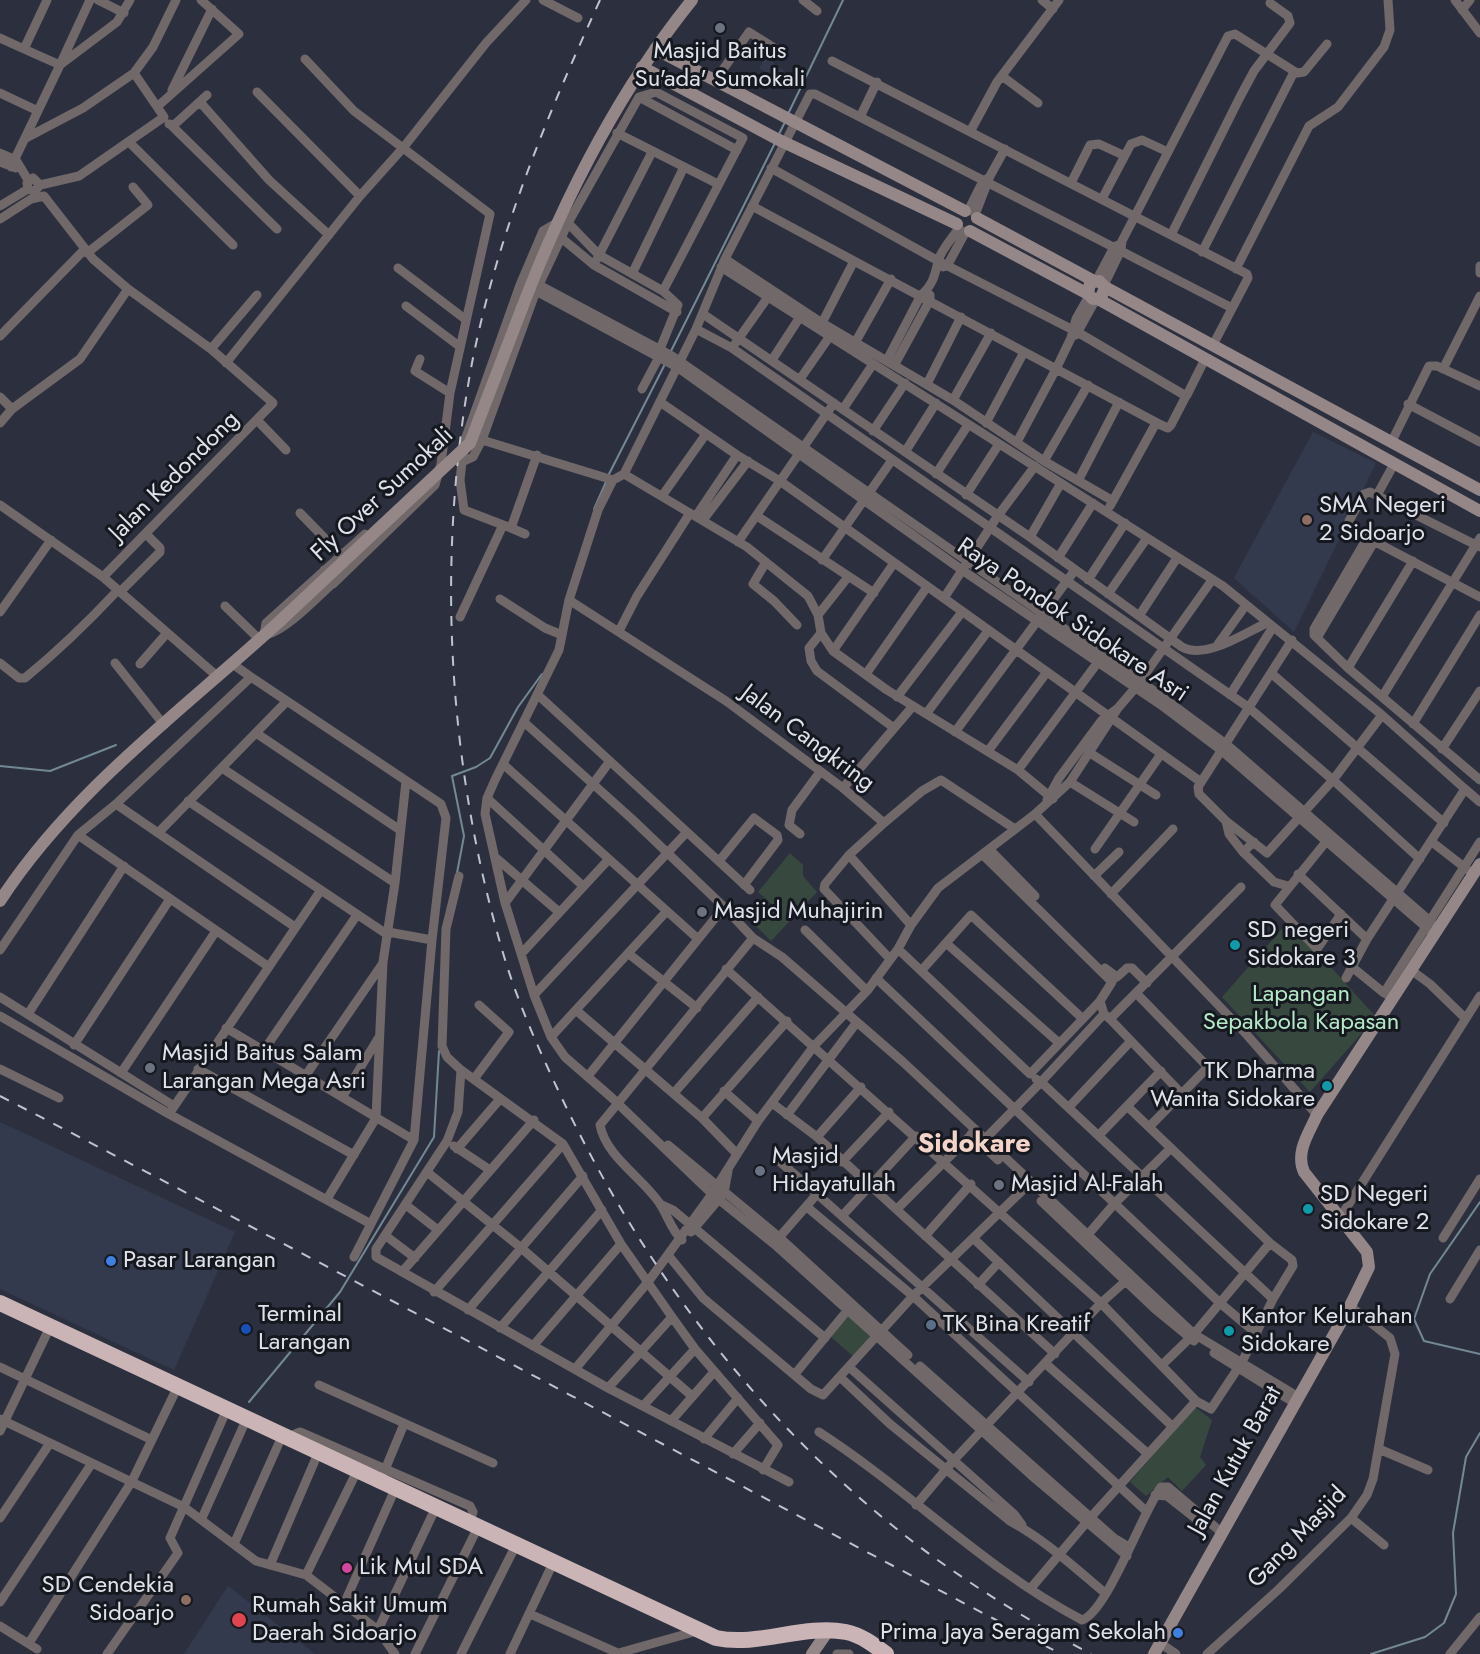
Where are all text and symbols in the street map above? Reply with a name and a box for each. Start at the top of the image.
marker: Masjid Baitus Su'ada' Sumokali [713,21,727,35]
place label: Masjid Baitus Su'ada' Sumokali [635,38,805,94]
street label: Jalan Kedondong [104,406,246,548]
street label: Fly Over Sumokali [306,422,460,568]
place label: SMA Negeri 2 Sidoarjo [1319,492,1446,548]
marker: SMA Negeri 2 Sidoarjo [1300,513,1314,527]
street label: Raya Pondok Sidokare Asri [951,533,1193,709]
street label: Jalan Cangkring [735,679,879,799]
place label: Masjid Muhajirin [714,898,883,926]
marker: Masjid Muhajirin [695,905,709,919]
place label: SD negeri Sidokare 3 [1247,917,1356,973]
marker: SD negeri Sidokare 3 [1228,938,1242,952]
park label: Lapangan Sepakbola Kapasan [1203,981,1399,1037]
place label: Masjid Baitus Salam Larangan Mega Asri [162,1040,366,1096]
place label: TK Dharma Wanita Sidokare [1150,1058,1315,1114]
marker: Masjid Baitus Salam Larangan Mega Asri [143,1061,157,1075]
marker: TK Dharma Wanita Sidokare [1320,1079,1334,1093]
district label: Sidokare [917,1129,1031,1161]
place label: Masjid Hidayatullah [772,1143,896,1199]
marker: Masjid Hidayatullah [753,1164,767,1178]
place label: Masjid Al-Falah [1011,1171,1164,1199]
marker: Masjid Al-Falah [992,1178,1006,1192]
place label: SD Negeri Sidokare 2 [1320,1181,1429,1237]
marker: SD Negeri Sidokare 2 [1301,1202,1315,1216]
place label: Pasar Larangan [123,1247,276,1275]
marker: Pasar Larangan [104,1254,118,1268]
place label: Terminal Larangan [258,1301,351,1357]
place label: Kantor Kelurahan Sidokare [1241,1303,1413,1359]
place label: TK Bina Kreatif [943,1311,1090,1339]
marker: TK Bina Kreatif [924,1318,938,1332]
marker: Terminal Larangan [239,1322,253,1336]
marker: Kantor Kelurahan Sidokare [1222,1324,1236,1338]
street label: Jalan Kutuk Barat [1183,1381,1289,1541]
street label: Gang Masjid [1242,1481,1354,1595]
place label: Lik Mul SDA [359,1554,483,1582]
marker: Lik Mul SDA [340,1561,354,1575]
place label: SD Cendekia Sidoarjo [42,1572,174,1628]
place label: Rumah Sakit Umum Daerah Sidoarjo [252,1592,448,1648]
marker: SD Cendekia Sidoarjo [179,1593,193,1607]
marker: Rumah Sakit Umum Daerah Sidoarjo [230,1611,248,1629]
place label: Prima Jaya Seragam Sekolah [880,1619,1166,1647]
marker: Prima Jaya Seragam Sekolah [1171,1626,1185,1640]

